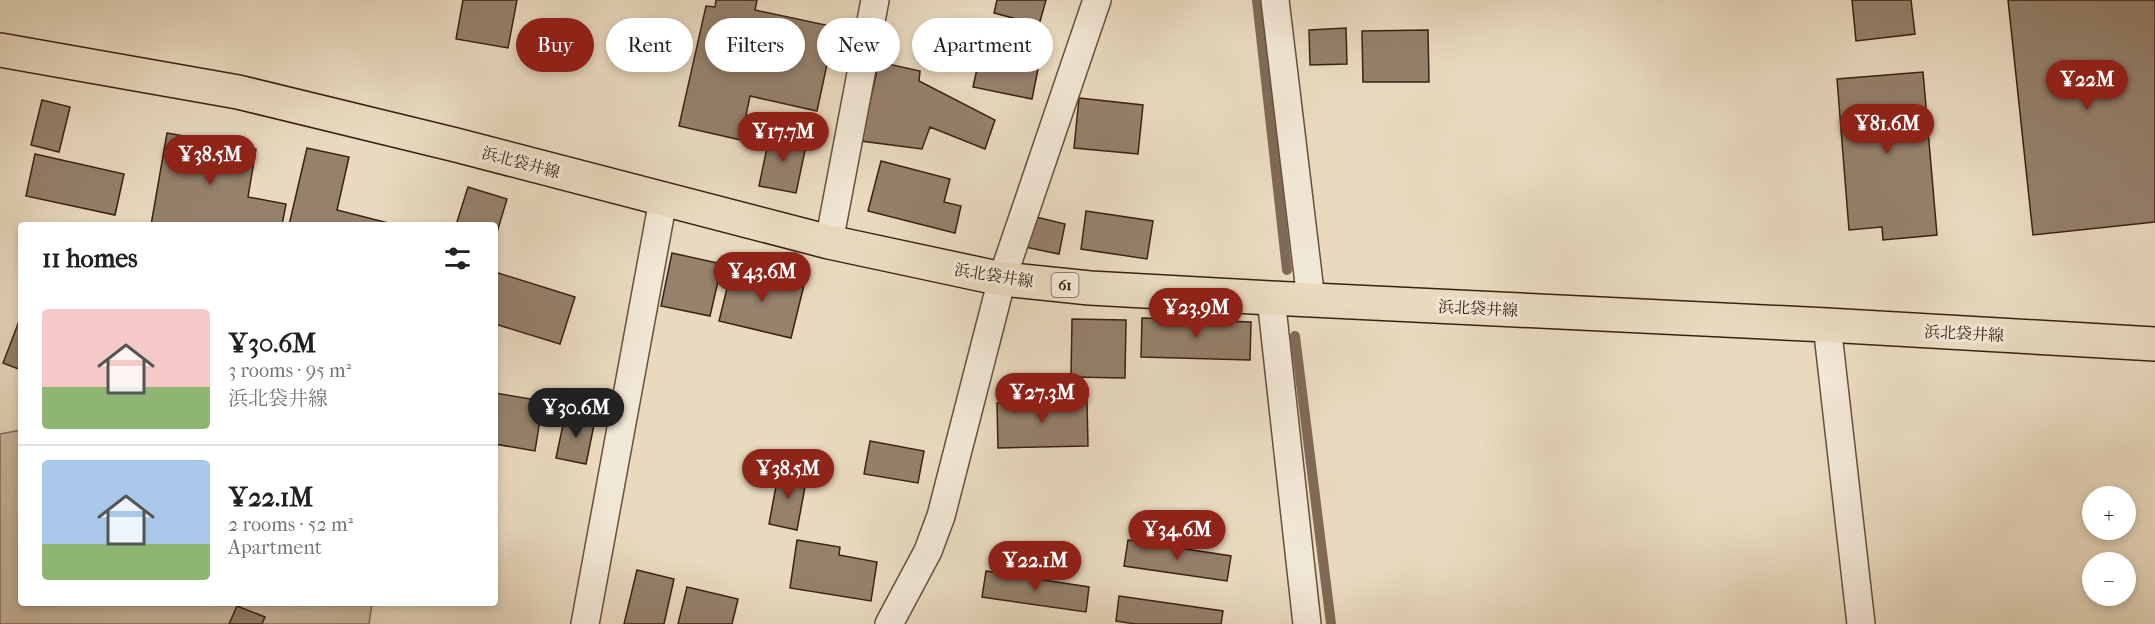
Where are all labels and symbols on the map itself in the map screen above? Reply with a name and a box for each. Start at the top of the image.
pin: ¥22M [2051,60,2123,111]
pin: ¥81.6M [1838,104,1936,155]
pin: ¥17.7M [734,112,832,163]
pin: ¥38.5M [161,135,259,186]
street label: 浜北袋井線 [480,143,562,182]
pin: ¥43.6M [713,252,811,303]
street label: 浜北袋井線 [953,260,1035,291]
road number: 61 [1052,273,1078,297]
pin: ¥23.9M [1147,288,1245,339]
street label: 浜北袋井線 [1438,297,1518,320]
street label: 浜北袋井線 [1924,322,2004,345]
pin: ¥27.3M [993,373,1091,424]
pin: ¥30.6M [527,388,625,439]
pin: ¥38.5M [739,449,837,500]
pin: ¥34.6M [1128,510,1226,561]
pin: ¥22.1M [986,541,1084,592]

